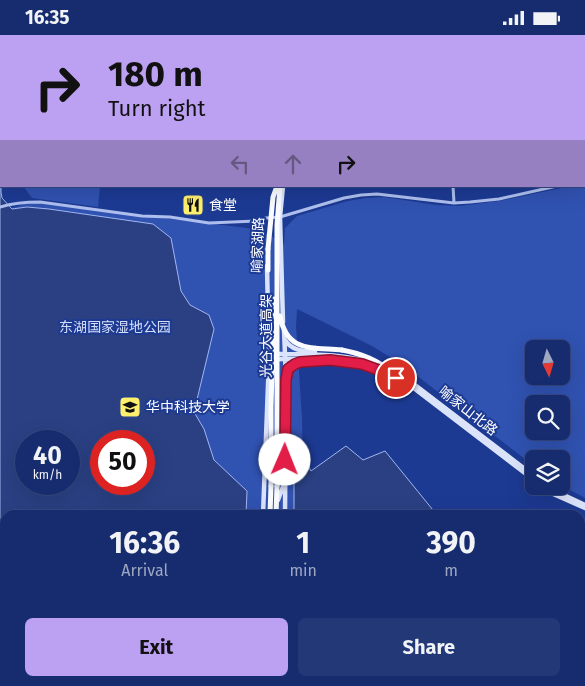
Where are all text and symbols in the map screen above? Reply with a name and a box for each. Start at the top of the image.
text: 16:35 [25,6,69,29]
text: 180 m [108,53,203,95]
icon: right [25,55,90,120]
text: Turn right [108,95,205,122]
icon: left [226,150,254,178]
icon: ahead [279,150,307,178]
icon: right [332,150,360,178]
restaurant icon: 食堂 [181,193,205,217]
place label: 食堂 [209,197,237,214]
street label: 喻家湖路 [249,217,267,273]
street label: 光谷大道高架 [258,294,275,378]
park label: 东湖国家湿地公园 [59,319,171,336]
north arrow [525,340,570,385]
map controls [525,340,570,495]
pin [375,357,417,399]
icon: arrive [382,364,410,392]
street label: 喻家山北路 [435,383,501,439]
school or university icon: 华中科技大学 [118,395,142,419]
button: search [525,395,570,440]
place label: 华中科技大学 [146,399,230,416]
speed limit sign: 50 [90,430,155,495]
position arrow [258,433,310,485]
text: 40 [33,441,62,471]
button: layers [525,450,570,495]
text: km/h [33,468,62,482]
text: 16:36 [109,525,180,561]
text: 1 [296,525,310,561]
text: 390 [426,525,476,561]
text: Arrival [121,561,168,580]
text: min [289,561,317,580]
text: m [444,561,458,580]
button: Exit [25,618,288,676]
button: Share [298,618,560,676]

